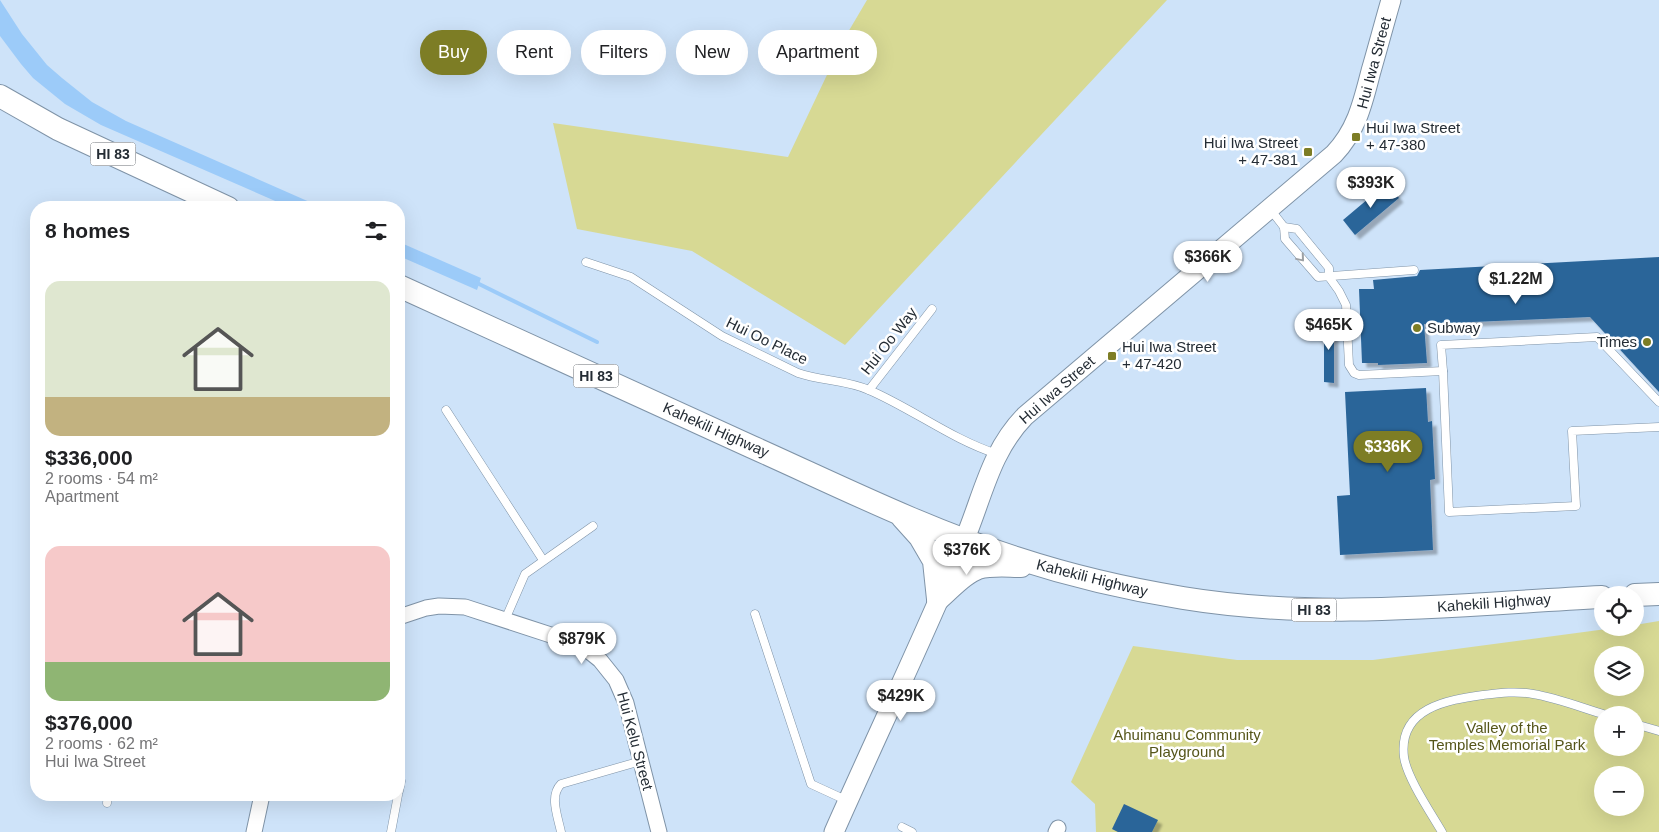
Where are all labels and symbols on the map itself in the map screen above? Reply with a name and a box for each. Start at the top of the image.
street label: Hui Iwa Street [1353,14,1394,111]
place label: Hui Iwa Street + 47-380 [1366,119,1461,153]
marker: Hui Iwa Street + 47-380 [1350,131,1362,143]
place label: Hui Iwa Street + 47-381 [1204,134,1299,168]
road number: HI 83 [90,142,136,166]
marker: Hui Iwa Street + 47-381 [1302,146,1314,158]
pin: $393K [1336,166,1406,209]
pin: $366K [1173,240,1243,283]
one-way arrow [1295,252,1304,261]
pin: $1.22M [1475,262,1557,305]
street label: Hui Oo Way [857,303,920,378]
pin: $465K [1294,308,1364,351]
street label: Hui Oo Place [724,314,811,368]
place label: Subway [1427,319,1481,336]
marker: Subway [1411,322,1423,334]
place label: Times [1597,333,1637,350]
marker: Times [1641,336,1653,348]
place label: Hui Iwa Street + 47-420 [1122,338,1217,372]
marker: Hui Iwa Street + 47-420 [1106,350,1118,362]
street label: Hui Iwa Street [1016,352,1098,427]
road number: HI 83 [574,364,618,388]
street label: Kahekili Highway [661,399,772,461]
pin: $336K [1353,430,1423,473]
pin: $376K [932,534,1002,576]
street label: Kahekili Highway [1035,555,1150,600]
street label: Kahekili Highway [1436,590,1552,615]
road number: HI 83 [1292,598,1336,622]
pin: $879K [547,622,617,665]
pin: $429K [866,680,936,722]
street label: Hui Kelu Street [614,690,657,793]
park label: Valley of the Temples Memorial Park [1429,719,1586,753]
park label: Ahuimanu Community Playground [1113,726,1261,760]

